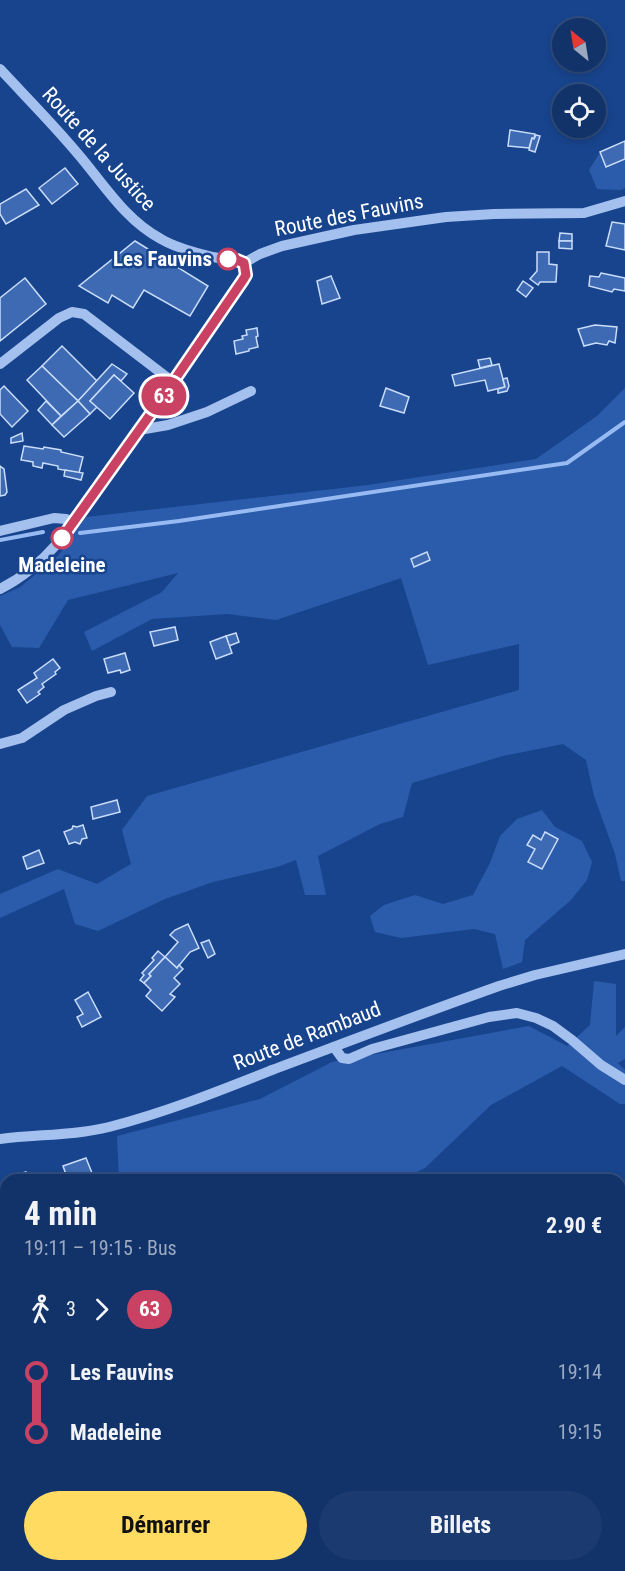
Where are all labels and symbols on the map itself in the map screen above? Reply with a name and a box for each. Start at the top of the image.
north arrow [552,18,606,72]
street label: Route de la Justice [37,82,161,216]
street label: Route des Fauvins [273,189,425,241]
place label: Les Fauvins [113,247,212,271]
marker: Les Fauvins [217,248,239,270]
line badge: 63 [137,376,191,416]
marker: Madeleine [51,527,73,549]
place label: Madeleine [18,553,106,577]
street label: Route de Rambaud [230,997,384,1075]

